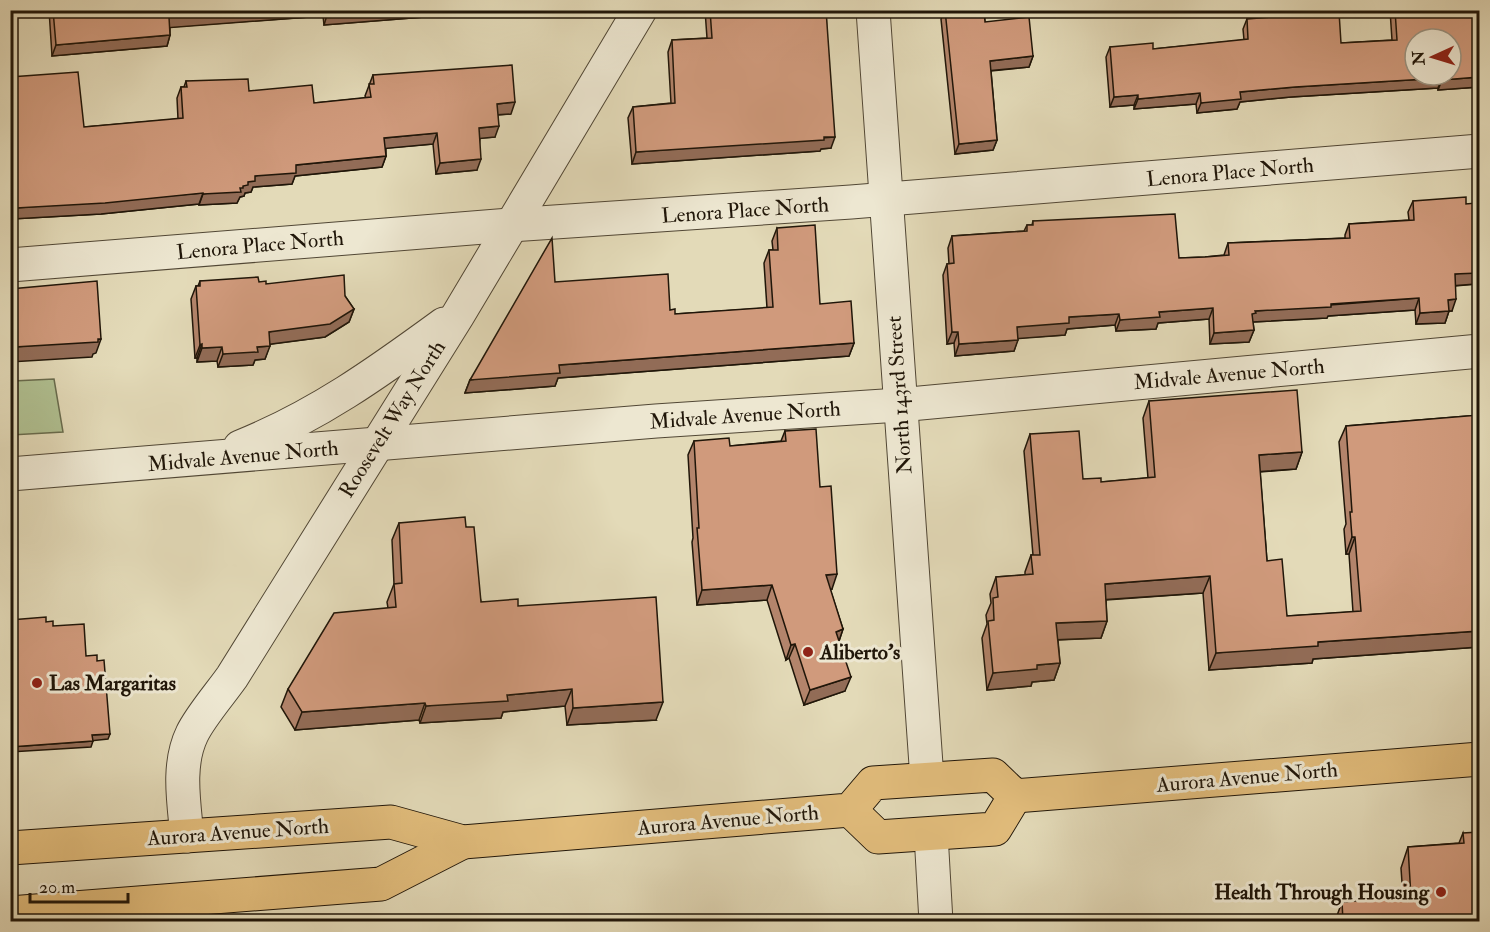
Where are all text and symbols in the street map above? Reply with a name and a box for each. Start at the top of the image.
north arrow [1403,27,1463,87]
text: N [1409,49,1430,67]
street label: Lenora Place North [1145,152,1315,193]
street label: Lenora Place North [660,191,830,230]
street label: Lenora Place North [175,225,345,266]
street label: North 143rd Street [880,315,918,475]
street label: Roosevelt Way North [333,335,452,503]
street label: Midvale Avenue North [1132,353,1326,396]
street label: Midvale Avenue North [649,395,842,436]
street label: Midvale Avenue North [146,435,340,478]
place label: Aliberto's [819,639,900,666]
marker: Aliberto's [801,645,815,659]
place label: Las Margaritas [49,670,176,697]
marker: Las Margaritas [30,676,44,690]
street label: Aurora Avenue North [1154,756,1339,799]
street label: Aurora Avenue North [635,799,820,842]
street label: Aurora Avenue North [145,813,330,852]
scale bar [30,866,128,904]
text: 20 m [39,876,75,899]
place label: Health Through Housing [1214,879,1430,906]
marker: Health Through Housing [1434,885,1448,899]

